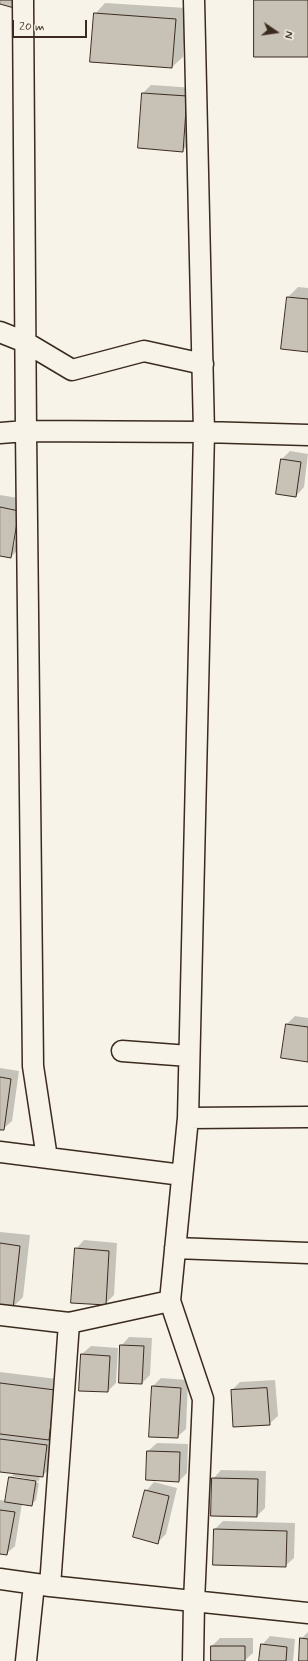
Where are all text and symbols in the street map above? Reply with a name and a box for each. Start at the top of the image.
scale bar [14,12,89,38]
north arrow [256,12,296,52]
text: 20 m [19,19,45,35]
text: N [280,30,295,40]

